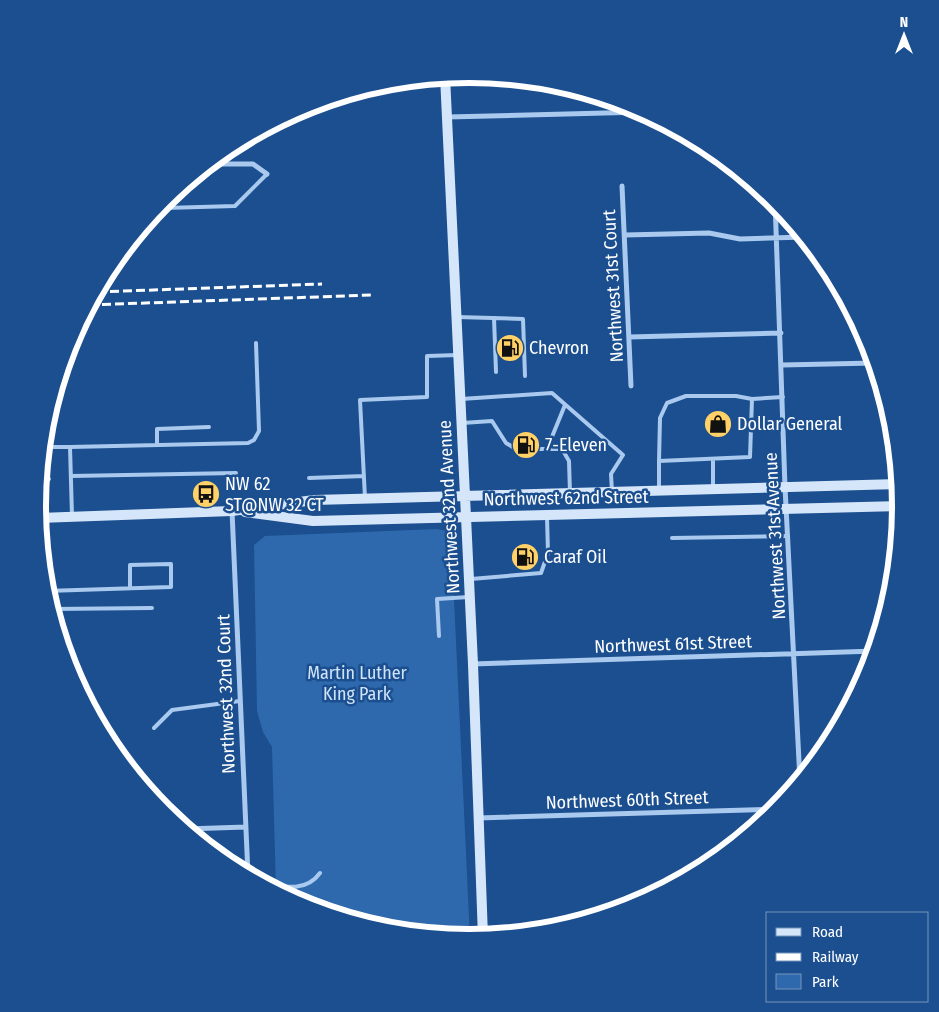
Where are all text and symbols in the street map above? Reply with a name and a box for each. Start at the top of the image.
north arrow [879,10,929,60]
text: N [900,14,908,31]
street label: Northwest 31st Court [598,209,628,363]
fuel station icon: Chevron [495,333,525,363]
place label: Chevron [529,337,589,359]
shop icon: Dollar General [703,409,733,439]
place label: Dollar General [737,413,843,435]
street label: Northwest 32nd Avenue [433,419,465,594]
fuel station icon: 7-Eleven [511,430,541,460]
place label: 7-Eleven [545,434,607,456]
street label: Northwest 31st Avenue [760,452,790,620]
place label: NW 62 ST@NW 32 CT [225,473,324,516]
bus stop icon: NW 62 ST@NW 32 CT [191,479,221,509]
street label: Northwest 62nd Street [483,486,649,510]
fuel station icon: Caraf Oil [510,542,540,572]
place label: Caraf Oil [544,546,607,568]
street label: Northwest 32nd Court [212,614,240,774]
street label: Northwest 61st Street [594,630,752,658]
park label: Martin Luther King Park [307,662,408,705]
street label: Northwest 60th Street [545,786,709,814]
legend [766,912,929,1002]
text: Road [812,923,843,941]
text: Railway [812,948,859,966]
text: Park [812,973,839,991]

